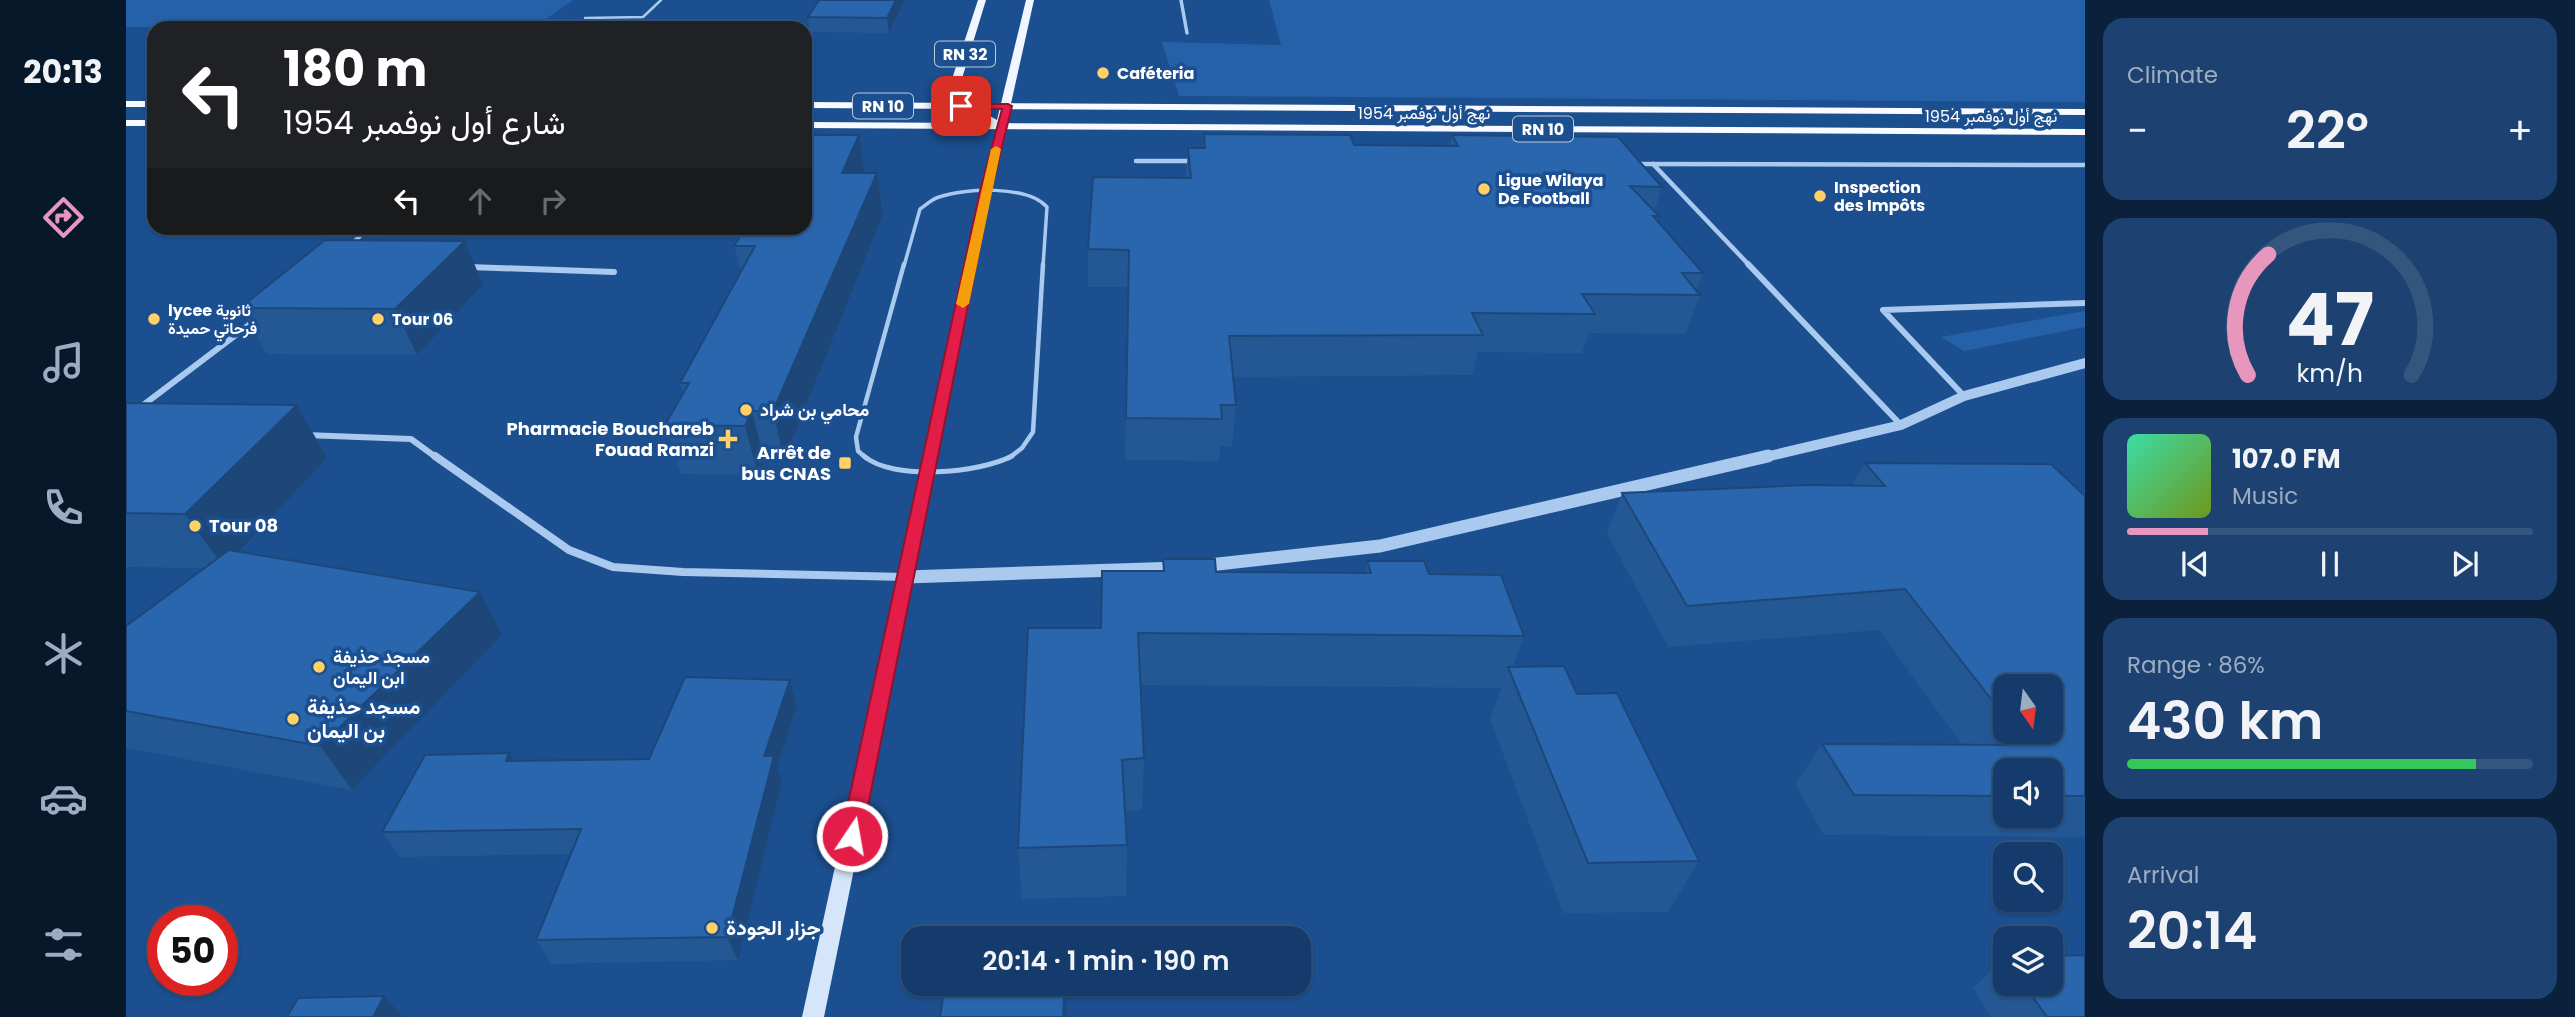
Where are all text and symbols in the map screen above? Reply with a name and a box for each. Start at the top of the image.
text: 180 m [283,35,427,103]
road number: RN 32 [935,42,995,66]
text: 20:13 [23,49,103,94]
icon: left [168,49,259,140]
text: Climate [2127,59,2218,91]
place label: Caféteria [1117,62,1194,85]
marker: Caféteria [1095,65,1111,81]
pin [931,76,991,136]
icon: arrive [942,87,980,125]
road number: RN 10 [853,94,913,118]
text: 22° [2286,94,2369,167]
text: شارع أول نوفمبر 1954 [283,100,566,145]
street label: نهج أول نوفمبر 1954 [1358,102,1490,125]
text: − [2127,104,2148,157]
text: + [2507,104,2533,157]
street label: نهج أول نوفمبر 1954 [1925,105,2057,128]
road number: RN 10 [1513,116,1573,141]
place label: Ligue Wilaya De Football [1498,169,1603,210]
place label: Inspection des Impôts [1834,176,1925,217]
marker: Ligue Wilaya De Football [1476,181,1492,197]
icon: left [388,182,426,220]
icon: ahead [461,182,499,220]
icon: right [534,182,572,220]
marker: Inspection des Impôts [1812,188,1828,204]
icon: directions [39,193,88,242]
text: 47 [2286,269,2374,370]
place label: lycee ثانوية فرحاتي حميدة [168,299,257,342]
place label: Tour 06 [392,308,453,331]
marker: lycee ثانوية فرحاتي حميدة [146,311,162,327]
marker: Tour 06 [370,311,386,327]
icon: music [39,338,88,387]
text: km/h [2297,356,2363,391]
place label: محامي بن شراد [760,397,869,425]
marker: محامي بن شراد [738,402,754,418]
place label: Pharmacie Bouchareb Fouad Ramzi [507,416,714,462]
marker: Pharmacie Bouchareb Fouad Ramzi [720,431,736,447]
place label: Arrêt de bus CNAS [741,440,831,486]
text: 107.0 FM [2232,441,2341,477]
marker: Arrêt de bus CNAS [837,455,853,471]
text: Music [2232,480,2298,512]
icon: phone [39,483,88,532]
place label: Tour 08 [209,513,278,538]
marker: Tour 08 [187,518,203,534]
icon: previous [2176,545,2214,583]
icon: pause [2311,545,2349,583]
icon: next [2446,545,2484,583]
icon: climate [39,629,88,678]
place label: مسجد حذيفة ابن اليمان [333,644,430,690]
text: Range · 86% [2127,649,2265,681]
marker: مسجد حذيفة ابن اليمان [311,659,327,675]
north arrow [1993,674,2063,744]
map controls [1993,674,2063,996]
text: 430 km [2127,684,2323,757]
place label: مسجد حذيفة بن اليمان [307,692,420,745]
marker: مسجد حذيفة بن اليمان [285,711,301,727]
button: sound [1993,758,2063,828]
icon: car [39,774,88,823]
position arrow [815,799,889,873]
button: search [1993,842,2063,912]
text: Arrival [2127,859,2199,891]
text: 20:14 [2127,894,2257,967]
speed limit sign: 50 [147,905,238,996]
place label: جزار الجودة [726,913,821,942]
icon: filters [39,920,88,969]
marker: جزار الجودة [704,920,720,936]
button: layers [1993,926,2063,996]
text: 20:14 · 1 min · 190 m [982,943,1230,979]

